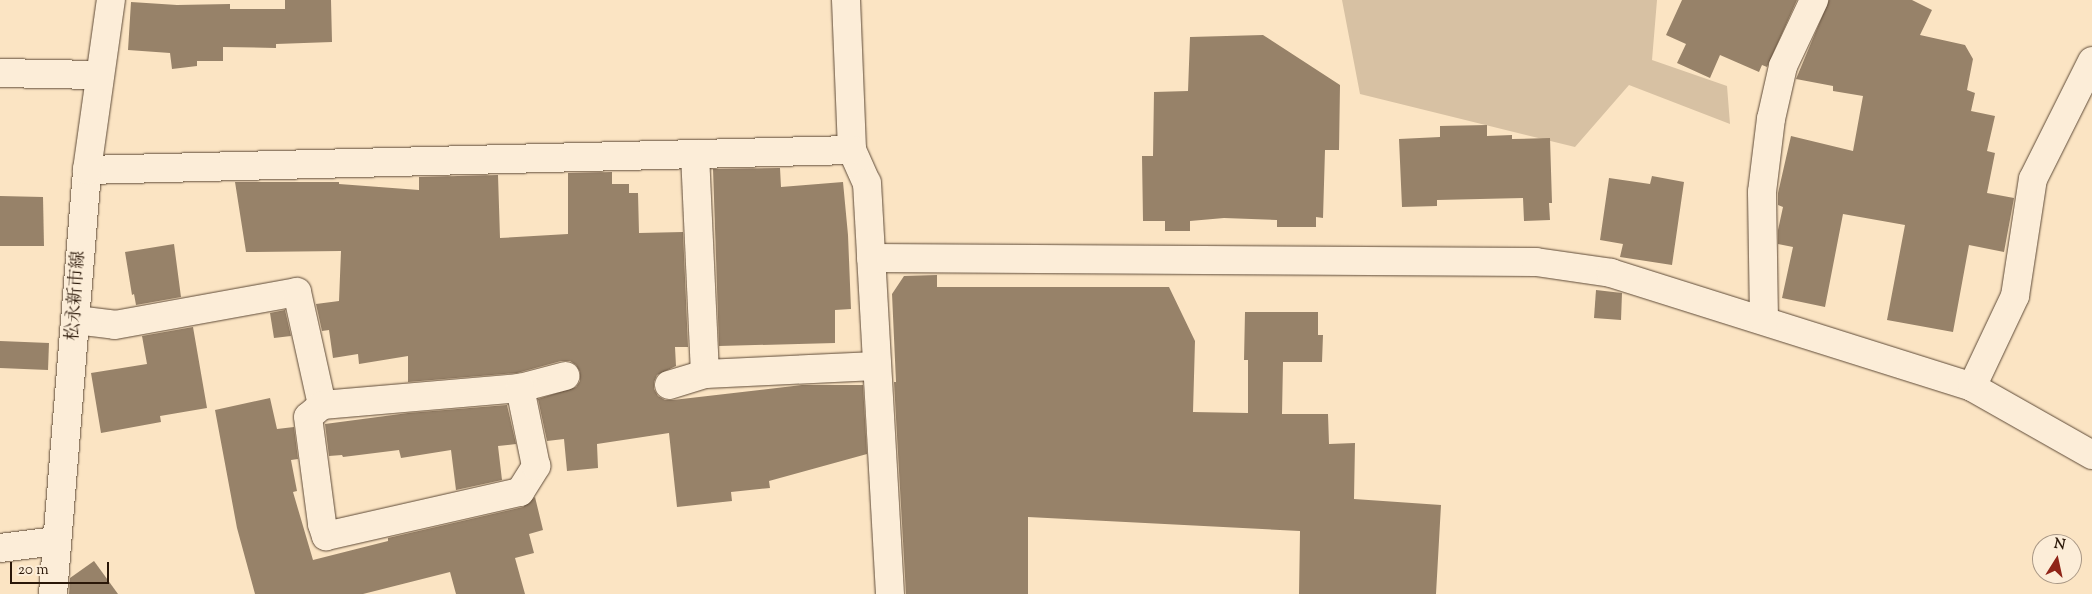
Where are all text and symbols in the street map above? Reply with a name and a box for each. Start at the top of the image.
street label: 松永新市線 [63,250,91,342]
north arrow [2032,534,2082,584]
text: N [2052,534,2067,556]
scale bar [12,552,111,584]
text: 20 m [18,560,49,581]

